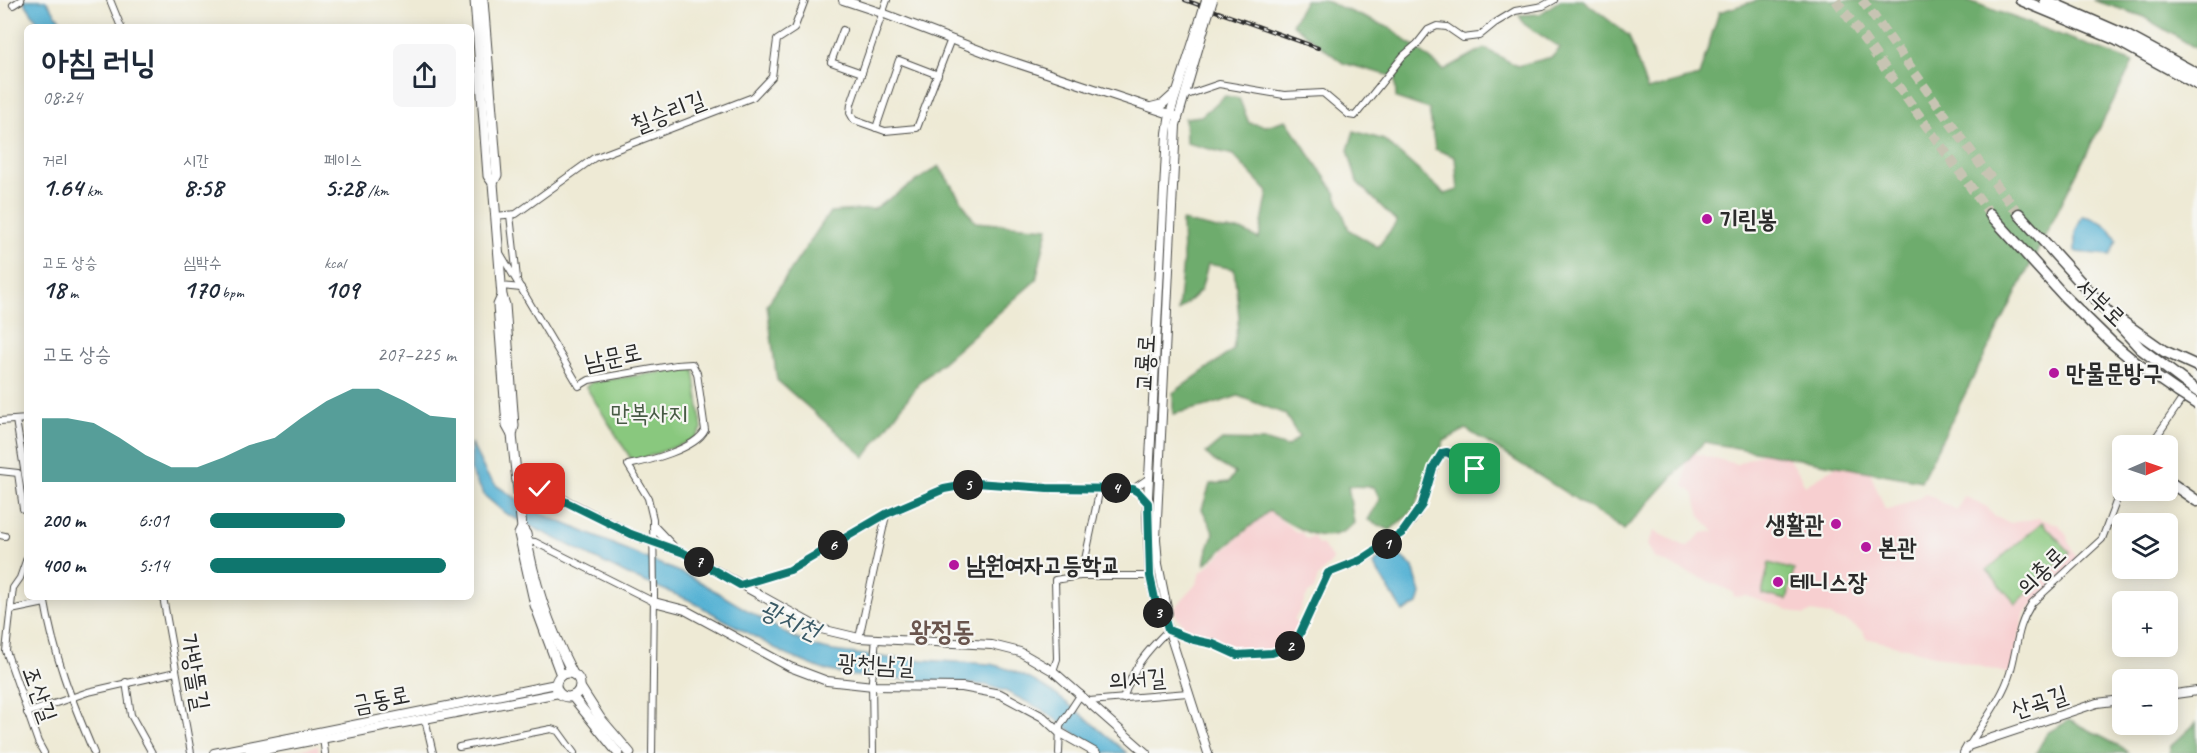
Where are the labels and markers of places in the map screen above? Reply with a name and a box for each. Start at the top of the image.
place label: 기린봉 [1719,204,1777,234]
marker: 기린봉 [1700,212,1714,226]
place label: 만물문방구 [2066,358,2163,388]
marker: 만물문방구 [2047,366,2061,380]
pin [1449,443,1500,494]
pin [514,463,565,514]
pin: 5 [953,470,983,500]
pin: 4 [1101,473,1131,503]
place label: 생활관 [1765,509,1825,539]
marker: 생활관 [1829,517,1843,531]
pin: 1 [1372,529,1402,559]
pin: 6 [818,530,848,560]
place label: 본관 [1878,532,1917,562]
marker: 본관 [1859,540,1873,554]
pin: 7 [684,547,714,577]
place label: 남원여자고등학교 [966,550,1121,580]
marker: 남원여자고등학교 [947,558,961,572]
place label: 테니스장 [1790,567,1868,597]
marker: 테니스장 [1771,575,1785,589]
pin: 3 [1143,598,1173,628]
pin: 2 [1275,631,1305,661]

